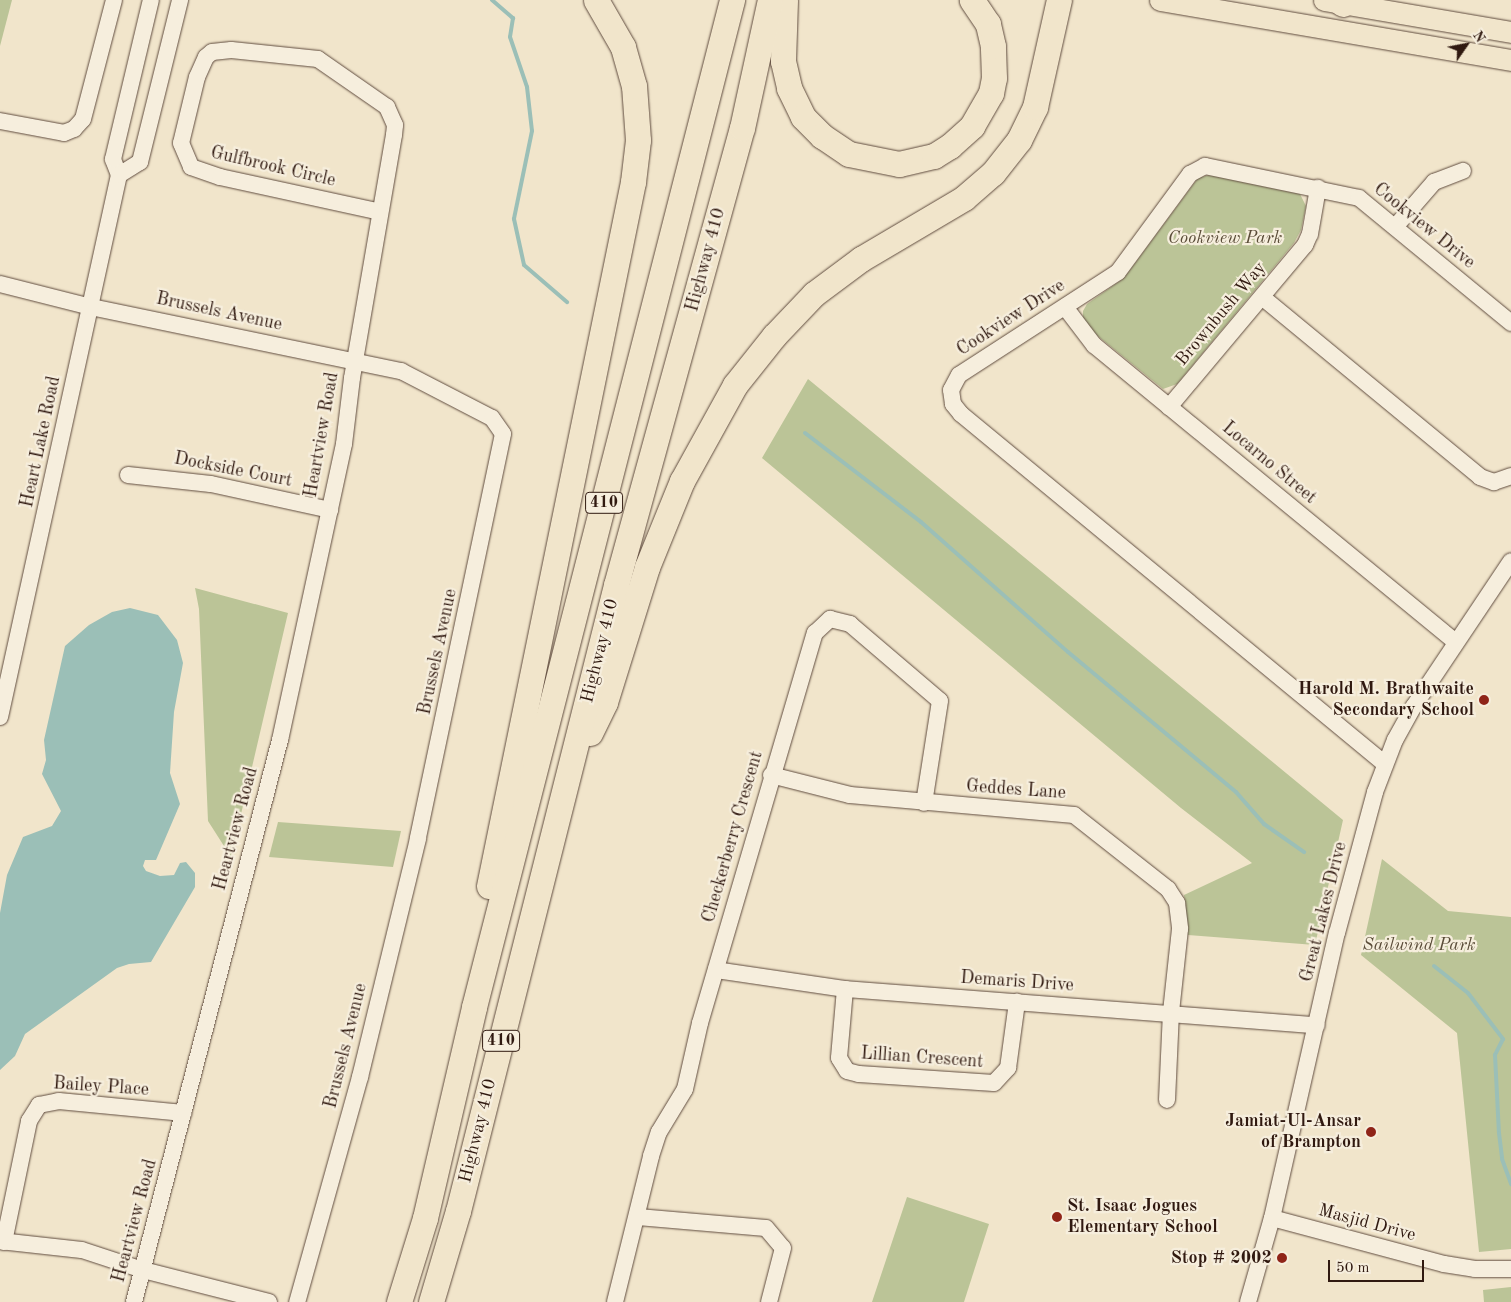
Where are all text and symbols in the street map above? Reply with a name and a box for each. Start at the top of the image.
north arrow [1441,20,1491,70]
text: N [1470,29,1487,45]
street label: Gulfbrook Circle [208,142,338,192]
street label: Cookview Drive [1369,179,1479,273]
street label: Highway 410 [682,206,730,314]
park label: Cookview Park [1168,227,1282,249]
street label: Brownbush Way [1171,257,1271,371]
street label: Cookview Drive [953,275,1069,361]
street label: Brussels Avenue [154,288,284,336]
street label: Heartview Road [300,371,344,499]
street label: Heart Lake Road [17,374,65,510]
street label: Locarno Street [1217,417,1321,509]
street label: Dockside Court [172,448,294,492]
road number: 410 [584,489,624,516]
street label: Brussels Avenue [414,587,462,717]
street label: Highway 410 [577,597,623,705]
place label: Harold M. Brathwaite Secondary School [1298,679,1474,722]
marker: Harold M. Brathwaite Secondary School [1478,694,1490,706]
street label: Checkerberry Crescent [698,749,768,925]
street label: Heartview Road [209,765,263,893]
street label: Geddes Lane [965,776,1067,804]
street label: Great Lakes Drive [1296,840,1352,984]
park label: Sailwind Park [1362,934,1476,956]
street label: Demaris Drive [959,967,1075,997]
street label: Brussels Avenue [320,981,372,1111]
road number: 410 [481,1028,521,1054]
street label: Lillian Crescent [860,1043,984,1073]
street label: Bailey Place [52,1073,150,1101]
street label: Highway 410 [455,1077,501,1185]
place label: Jamiat-Ul-Ansar of Brampton [1225,1111,1361,1154]
marker: Jamiat-Ul-Ansar of Brampton [1365,1126,1377,1138]
street label: Heartview Road [108,1157,162,1285]
place label: St. Isaac Jogues Elementary School [1067,1196,1218,1238]
street label: Masjid Drive [1316,1200,1418,1246]
marker: St. Isaac Jogues Elementary School [1051,1211,1063,1223]
place label: Stop # 2002 [1171,1247,1272,1269]
scale bar [1331,1250,1427,1282]
marker: Stop # 2002 [1276,1252,1288,1264]
text: 50 m [1336,1261,1370,1276]

